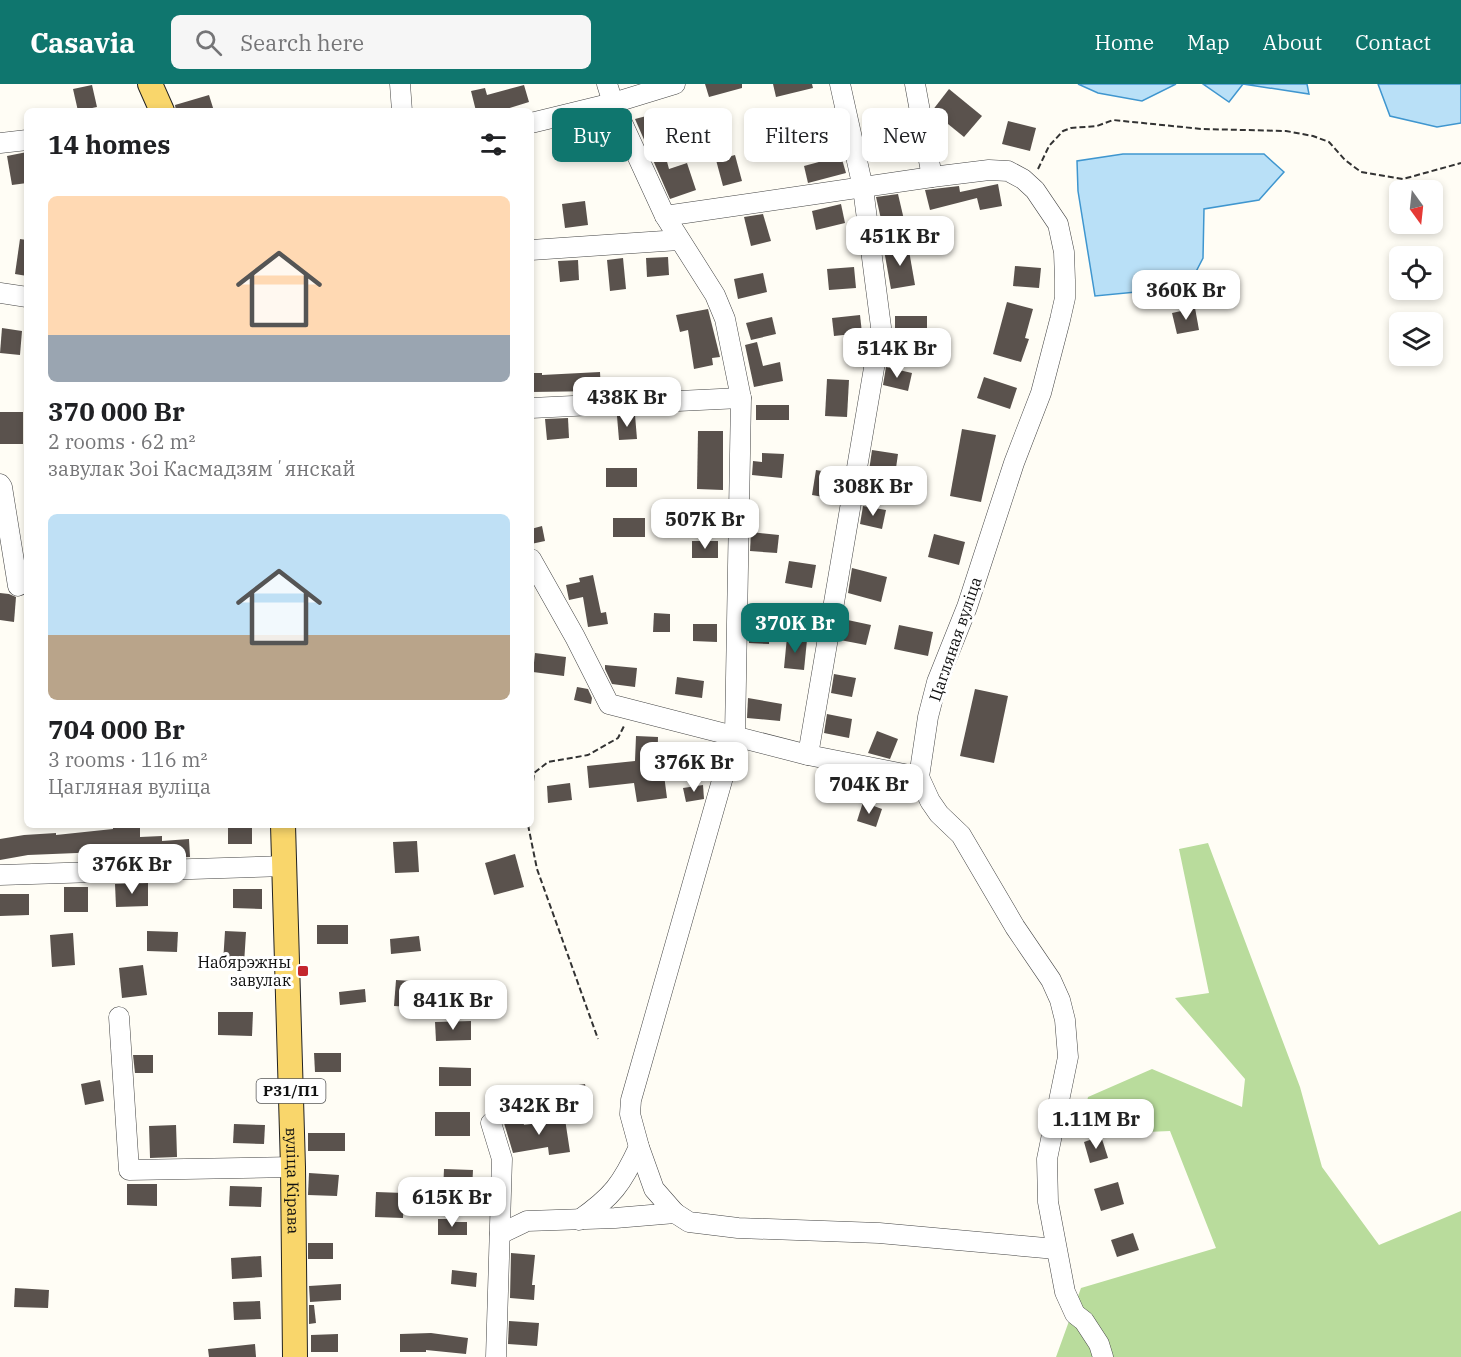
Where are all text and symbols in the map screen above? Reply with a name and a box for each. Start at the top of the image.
search box [171,15,591,69]
text: Casavia [30,24,135,61]
icon: search [192,26,225,59]
text: Search here [240,28,364,57]
text: Home [1094,28,1154,56]
text: Map [1187,28,1230,56]
text: About [1263,28,1322,56]
text: Contact [1355,28,1431,56]
chip: Buy [552,108,632,162]
chip: Rent [644,108,732,162]
chip: Filters [744,108,850,162]
chip: New [862,108,948,162]
text: 14 homes [48,127,170,161]
icon: filters [477,128,510,161]
north arrow [1389,180,1443,234]
map controls [1389,180,1443,366]
pin: 451K Br [845,216,955,267]
text: 451K Br [860,222,940,249]
icon: home [225,235,333,343]
button: locate [1389,246,1443,300]
pin: 360K Br [1131,270,1241,321]
text: 360K Br [1146,276,1226,303]
button: layers [1389,312,1443,366]
pin: 514K Br [842,328,952,379]
text: 514K Br [857,334,937,361]
pin: 438K Br [572,377,682,428]
text: 438K Br [587,383,667,410]
text: 370 000 Br [48,394,185,428]
text: 2 rooms · 62 m² [48,428,195,455]
text: завулак Зоі Касмадзямʼянскай [48,455,356,482]
pin: 308K Br [818,466,928,517]
text: 308K Br [833,472,913,499]
pin: 507K Br [650,499,760,550]
text: 507K Br [665,505,745,532]
icon: home [225,553,333,661]
street label: Цагляная вуліца [924,574,986,704]
pin: 370K Br [740,603,850,654]
text: 370K Br [755,609,835,636]
text: 704 000 Br [48,712,185,746]
pin: 376K Br [639,742,749,793]
text: 3 rooms · 116 m² [48,746,207,773]
text: 376K Br [654,748,734,775]
pin: 704K Br [814,764,924,815]
text: 704K Br [829,770,909,797]
text: Цагляная вуліца [48,773,211,800]
pin: 376K Br [77,844,187,895]
text: 376K Br [92,850,172,877]
place label: Набярэжны завулак [197,952,292,990]
marker: Набярэжны завулак [296,964,310,978]
pin: 841K Br [398,980,508,1031]
text: 841K Br [413,986,493,1013]
road number: Р31/П1 [256,1079,326,1103]
pin: 342K Br [484,1085,594,1136]
text: 342K Br [499,1091,579,1118]
pin: 1.11M Br [1034,1099,1158,1150]
text: 1.11M Br [1052,1105,1140,1132]
street label: вуліца Кірава [282,1127,304,1235]
pin: 615K Br [397,1177,507,1228]
text: 615K Br [412,1183,492,1210]

